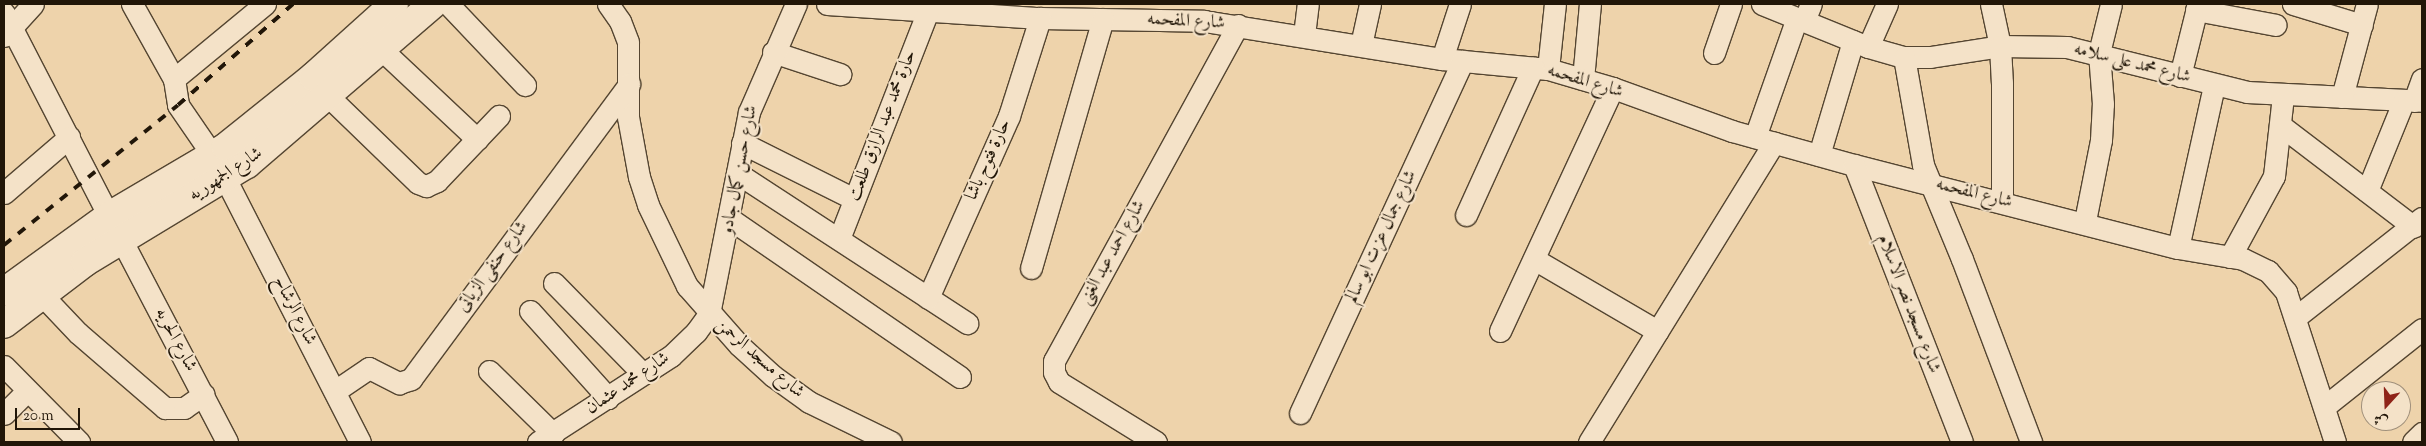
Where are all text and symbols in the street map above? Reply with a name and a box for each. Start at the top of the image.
street label: شارع المفحمه [1146,9,1226,35]
street label: شارع محمد على سلامه [2071,39,2193,89]
street label: حارة محمد عبد الرازق طلعت [844,47,922,205]
street label: شارع المفحمه [1544,60,1626,104]
street label: شارع حسن كمال جادو [717,103,763,237]
street label: حارة فتوح باشا [962,116,1016,204]
street label: شارع الجمهوريه [185,143,267,207]
street label: شارع جمال عزت ابو سالم [1342,167,1422,307]
street label: شارع المفحمه [1933,174,2015,214]
street label: شارع احمد عبد الغنى [1075,197,1151,309]
street label: شارع حنفى الزياتى [453,217,533,317]
street label: شارع مسجد نصر الاسلام [1872,232,1944,376]
street label: شارع الرشاح [267,273,321,349]
street label: شارع الحريه [149,304,201,376]
street label: شارع مسجد الرحمن [710,314,808,404]
street label: شارع محمد عثمان [582,348,674,420]
north arrow [2361,381,2411,431]
scale bar [18,398,82,430]
text: 20 m [23,406,54,427]
text: ش [2371,407,2391,431]

